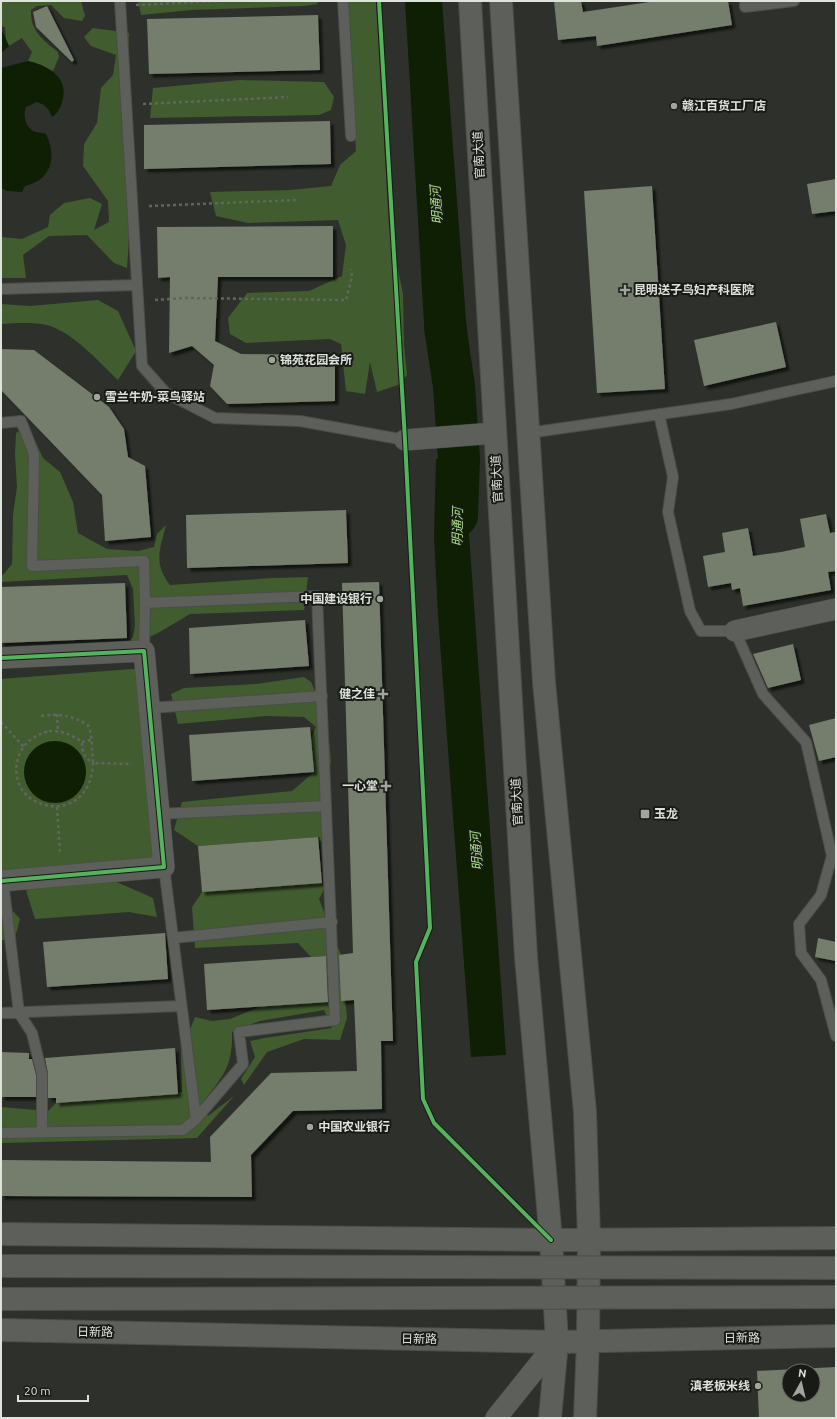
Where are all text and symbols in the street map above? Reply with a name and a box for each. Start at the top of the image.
place label: 赣江百货工厂店 [682,99,766,112]
marker: 赣江百货工厂店 [669,101,679,111]
street label: 官南大道 [471,131,486,179]
water label: 明通河 [427,182,444,225]
place label: 昆明送子鸟妇产科医院 [634,283,754,296]
marker: 昆明送子鸟妇产科医院 [619,284,631,296]
place label: 锦苑花园会所 [280,353,352,366]
marker: 锦苑花园会所 [267,355,277,365]
place label: 雪兰牛奶-菜鸟驿站 [105,390,205,403]
marker: 雪兰牛奶-菜鸟驿站 [92,392,102,402]
street label: 官南大道 [489,455,504,503]
water label: 明通河 [450,504,464,547]
place label: 中国建设银行 [300,592,372,605]
marker: 中国建设银行 [375,594,385,604]
place label: 健之佳 [339,687,375,700]
marker: 健之佳 [378,689,388,699]
street label: 官南大道 [509,778,524,826]
place label: 一心堂 [342,779,378,792]
marker: 一心堂 [381,781,391,791]
place label: 玉龙 [654,807,678,820]
marker: 玉龙 [639,808,651,820]
water label: 明通河 [467,828,484,871]
place label: 中国农业银行 [318,1120,390,1133]
marker: 中国农业银行 [305,1122,315,1132]
street label: 日新路 [77,1325,113,1338]
street label: 日新路 [724,1331,760,1344]
street label: 日新路 [401,1332,437,1345]
north arrow [781,1363,821,1403]
text: N [797,1367,807,1380]
scale bar [18,1377,88,1403]
place label: 滇老板米线 [690,1379,750,1392]
marker: 滇老板米线 [753,1381,763,1391]
text: 20 m [24,1384,51,1397]

